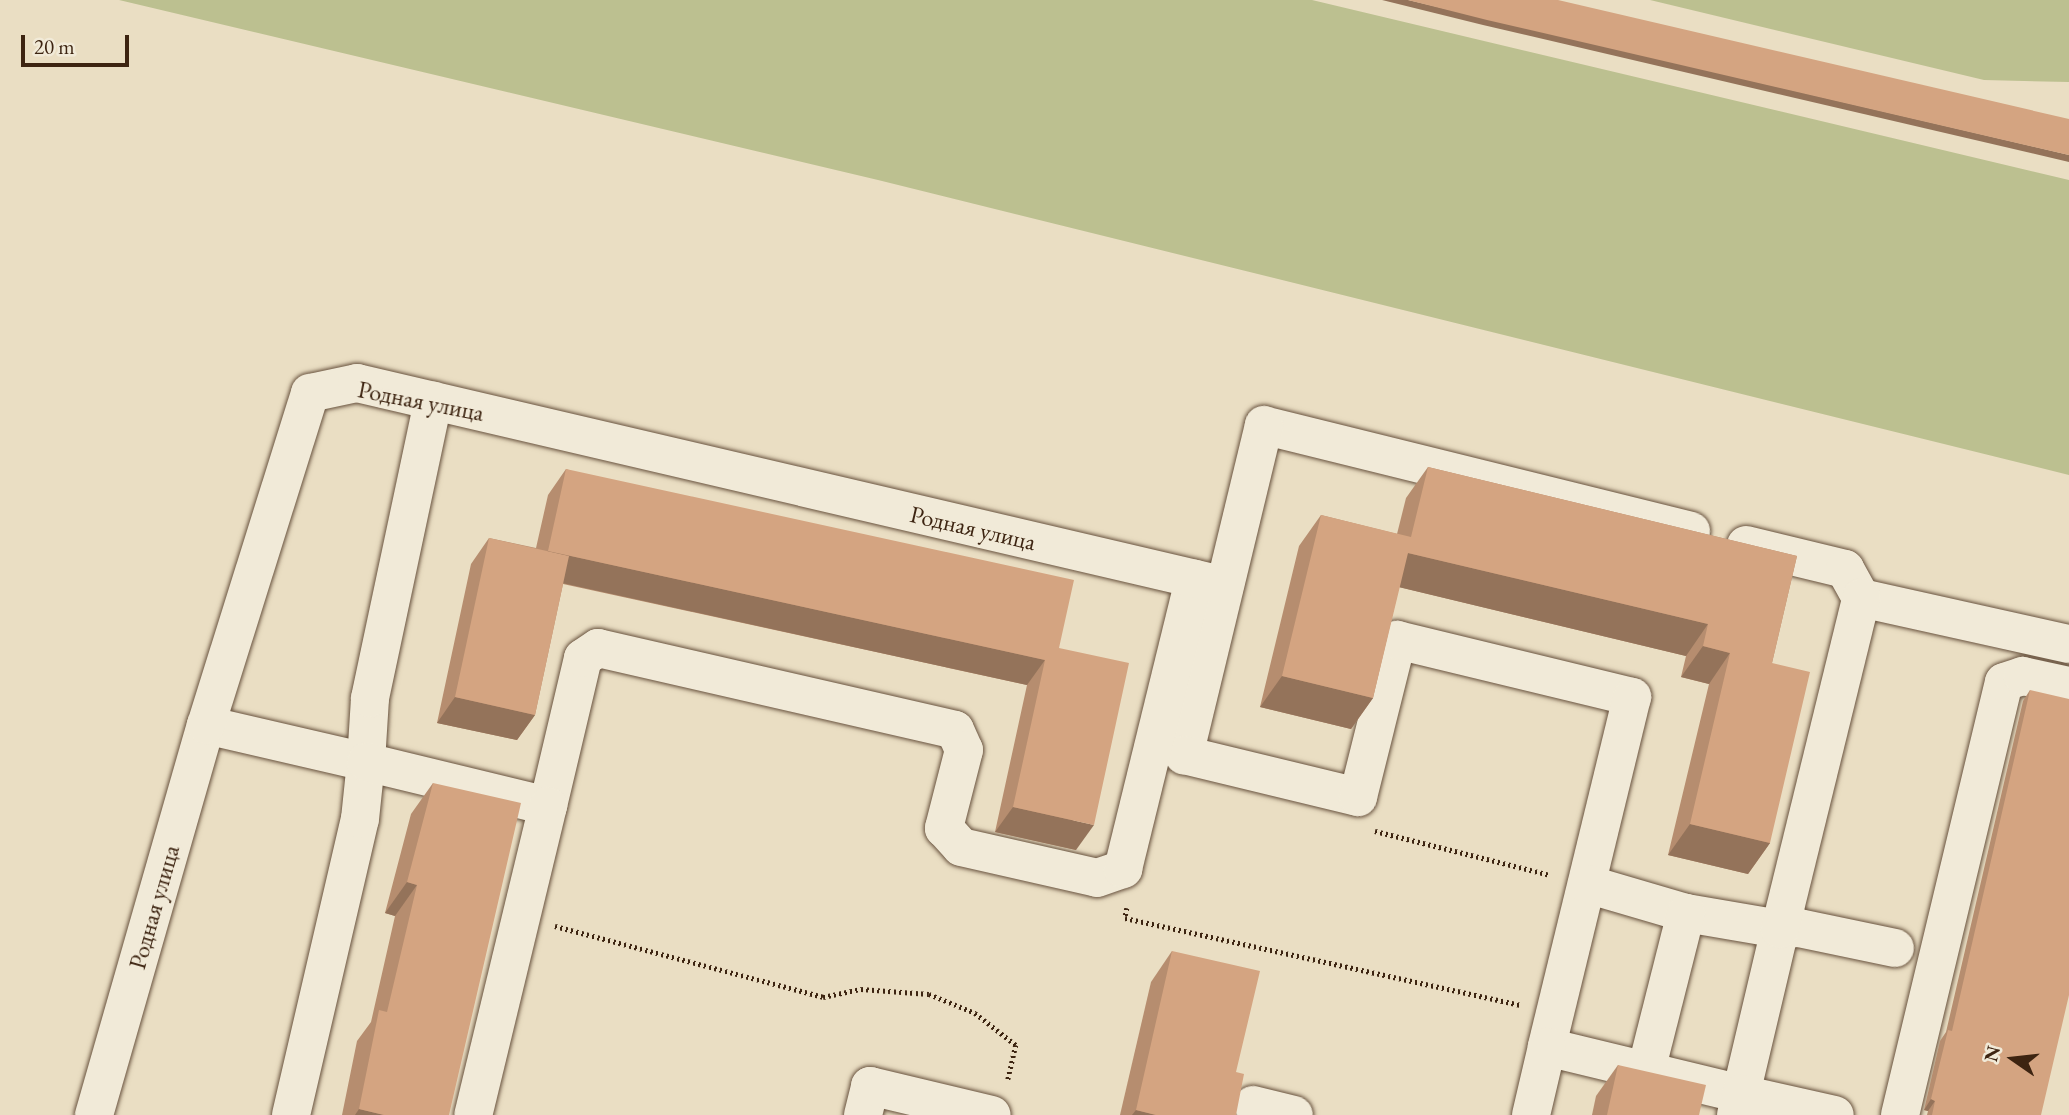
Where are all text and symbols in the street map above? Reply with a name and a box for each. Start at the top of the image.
scale bar [24,21,133,65]
text: 20 m [34,33,75,60]
street label: Родная улица [355,375,487,427]
street label: Родная улица [907,500,1039,556]
street label: Родная улица [123,842,185,972]
north arrow [1978,1024,2048,1094]
text: N [1978,1043,2006,1064]

